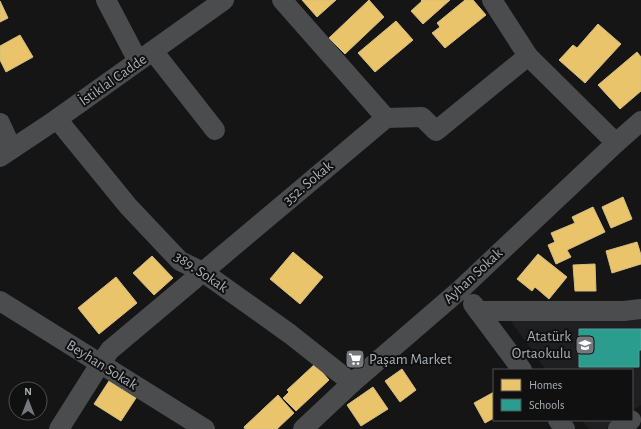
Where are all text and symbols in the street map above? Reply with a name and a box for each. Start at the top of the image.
street label: İstiklal Cadde [75,50,150,109]
street label: 352. Sokak [280,158,336,208]
street label: Ayhan Sokak [441,245,505,307]
street label: 389. Sokak [172,249,230,295]
place label: Atatürk Ortaokulu [512,329,571,361]
school or university icon: Atatürk Ortaokulu [574,334,596,356]
street label: Beyhan Sokak [64,337,140,393]
supermarket icon: Paşam Market [344,348,366,370]
place label: Paşam Market [369,352,452,367]
legend [493,369,633,421]
text: Homes [529,379,562,391]
north arrow [8,381,48,421]
text: N [24,386,32,397]
text: Schools [529,399,564,411]

